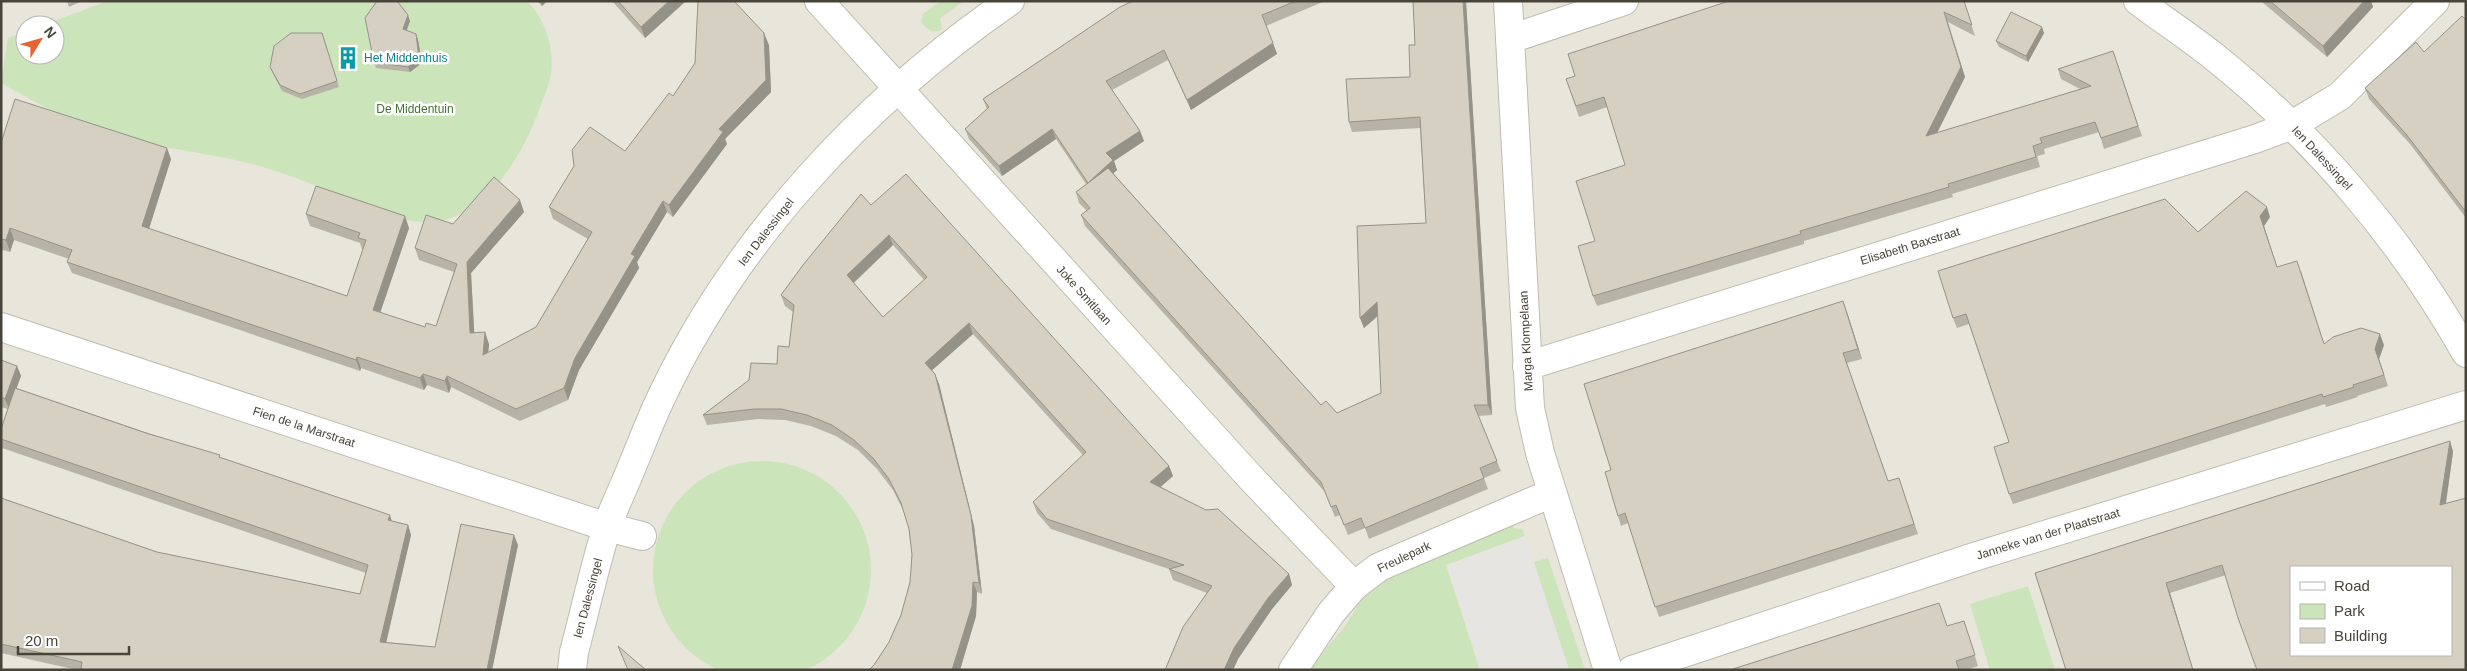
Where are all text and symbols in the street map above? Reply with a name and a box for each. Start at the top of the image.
north arrow [15,15,65,65]
text: N [41,23,60,41]
building icon: Het Middenhuis [335,45,361,71]
place label: Het Middenhuis [364,51,447,65]
park label: De Middentuin [376,102,454,116]
street label: Ien Dalessingel [2289,123,2355,193]
street label: Ien Dalessingel [735,195,797,269]
street label: Elisabeth Baxstraat [1859,224,1962,268]
street label: Joke Smitlaan [1054,262,1114,328]
street label: Marga Klompélaan [1516,290,1536,392]
street label: Fien de la Marstraat [251,404,358,450]
street label: Janneke van der Plaatstraat [1974,505,2122,563]
street label: Freulepark [1375,538,1434,575]
street label: Ien Dalessingel [571,557,605,639]
legend [2290,566,2452,656]
text: Road [2334,577,2370,594]
text: Park [2334,602,2365,619]
scale bar [18,624,129,656]
text: Building [2334,627,2387,644]
text: 20 m [25,632,58,649]

